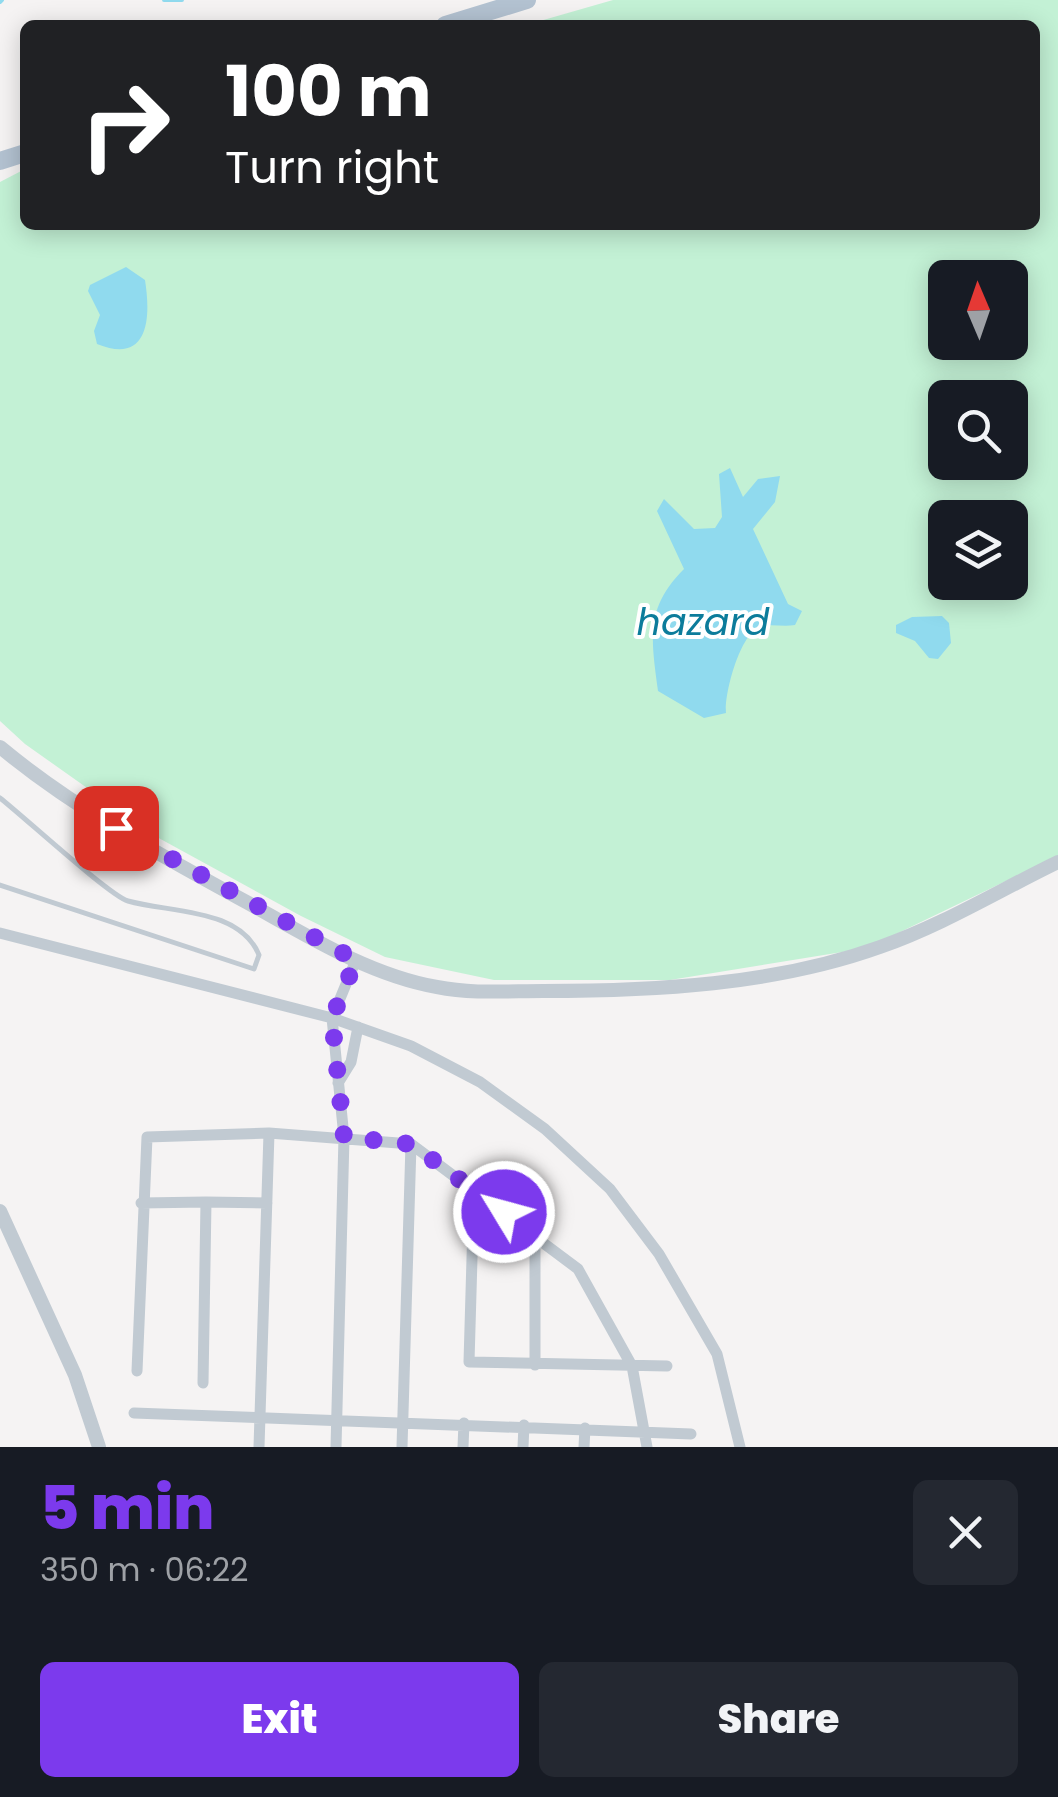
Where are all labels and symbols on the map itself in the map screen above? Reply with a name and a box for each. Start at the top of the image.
north arrow [928,260,1028,360]
water label: hazard [637,595,770,648]
pin [74,786,159,871]
position arrow [452,1160,556,1264]

